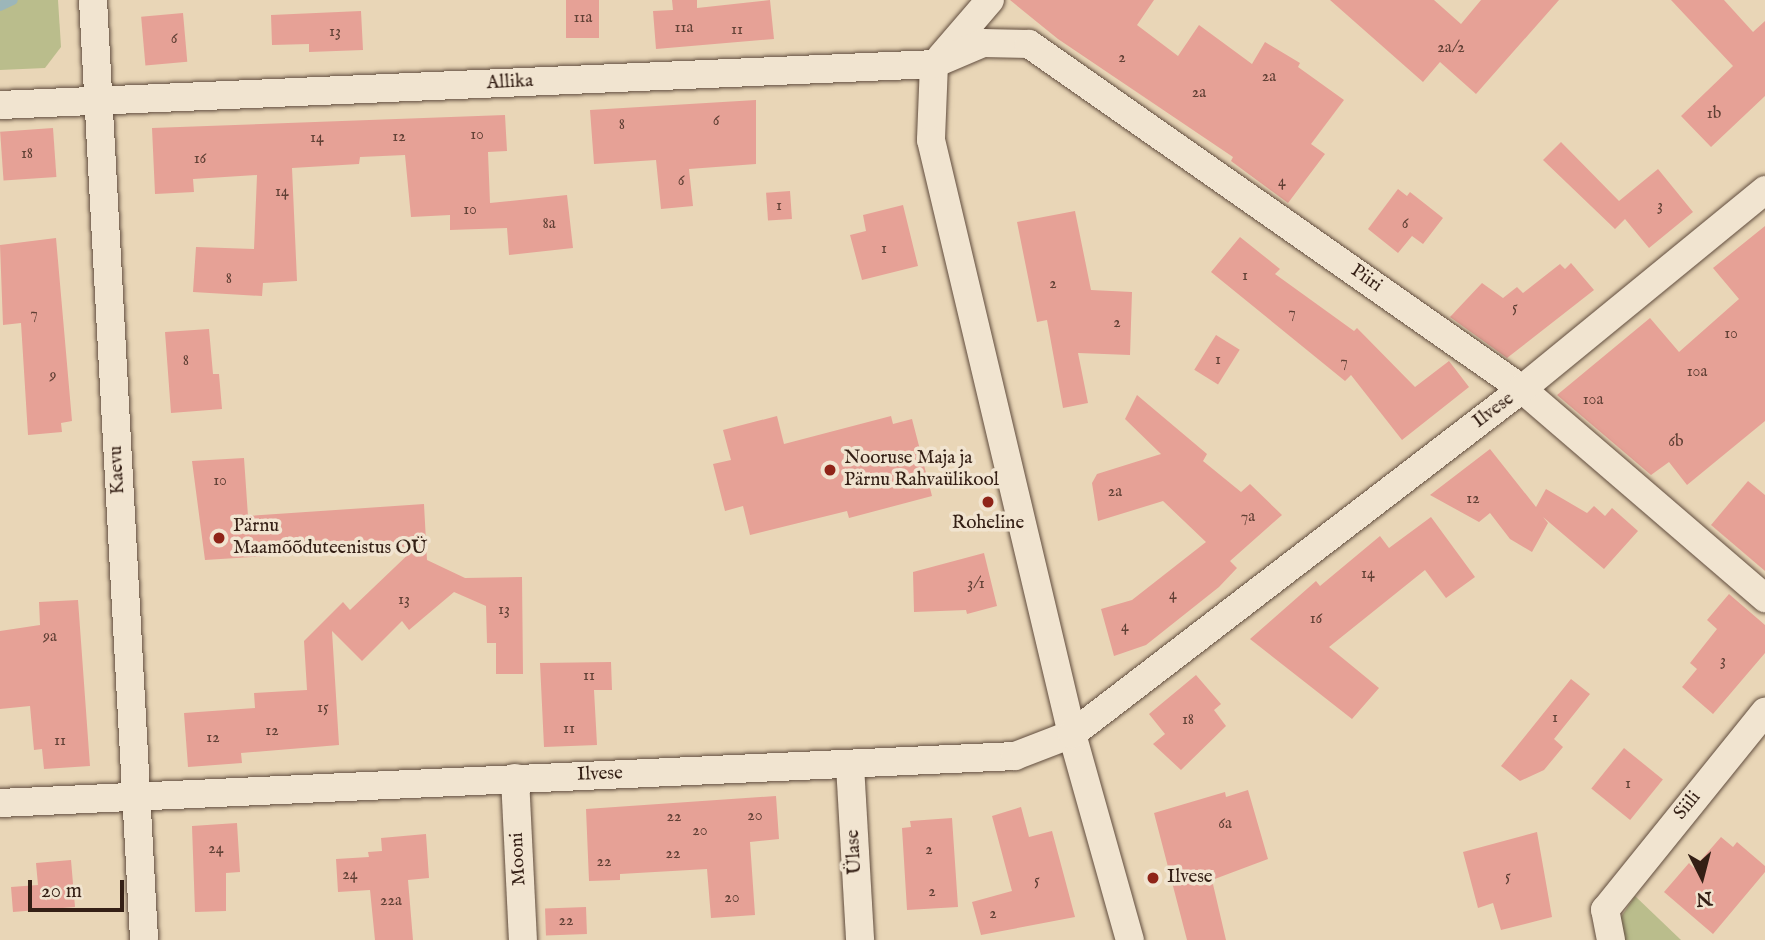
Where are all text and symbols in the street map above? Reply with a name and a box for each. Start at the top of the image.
house number: 11a [574,8,592,28]
house number: 11a [675,18,693,38]
house number: 11 [731,20,743,40]
house number: 13 [329,22,341,42]
house number: 6 [171,29,177,49]
house number: 2a/2 [1437,38,1465,58]
house number: 2 [1118,48,1126,68]
house number: 2a [1262,67,1276,87]
street label: Allika [486,70,534,96]
house number: 2a [1192,83,1206,103]
house number: 1b [1707,104,1721,124]
house number: 6 [713,111,719,131]
house number: 8 [619,115,625,135]
house number: 10 [470,125,484,145]
house number: 12 [392,127,406,147]
house number: 14 [310,128,324,148]
house number: 18 [21,144,33,164]
house number: 16 [194,149,206,169]
house number: 6 [678,171,684,191]
house number: 4 [1278,172,1286,192]
house number: 14 [275,182,289,202]
house number: 1 [776,196,782,216]
house number: 3 [1657,196,1663,216]
house number: 10 [463,200,477,220]
house number: 8a [542,214,556,234]
house number: 6 [1402,214,1408,234]
house number: 1 [881,239,887,259]
street label: Piiri [1346,260,1386,298]
house number: 1 [1242,266,1248,286]
house number: 8 [226,269,232,289]
house number: 2 [1049,274,1057,294]
house number: 5 [1512,298,1518,318]
house number: 7 [1288,303,1296,323]
house number: 7 [30,304,38,324]
house number: 2 [1113,313,1121,333]
house number: 10 [1724,324,1738,344]
house number: 1 [1215,350,1221,370]
house number: 8 [183,351,189,371]
house number: 7 [1340,352,1348,372]
house number: 10a [1687,362,1707,382]
house number: 9 [50,366,56,386]
street label: Ilvese [1469,388,1519,434]
house number: 10a [1583,390,1603,410]
house number: 6b [1668,432,1684,452]
street label: Kaevu [105,445,131,495]
place label: Nooruse Maja ja Pärnu Rahvaülikool [844,448,999,492]
marker: Nooruse Maja ja Pärnu Rahvaülikool [822,462,838,478]
house number: 10 [213,471,227,491]
house number: 2a [1108,482,1122,502]
house number: 12 [1466,489,1480,509]
marker: Roheline [980,494,996,510]
house number: 7a [1241,507,1255,527]
place label: Roheline [952,513,1024,535]
place label: Pärnu Maamõõduteenistus OÜ [233,516,427,560]
marker: Pärnu Maamõõduteenistus OÜ [211,530,227,546]
house number: 14 [1361,564,1375,584]
house number: 3/1 [967,574,985,594]
house number: 4 [1169,585,1177,605]
house number: 13 [398,590,410,610]
house number: 13 [498,600,510,620]
house number: 16 [1310,609,1322,629]
house number: 4 [1121,617,1129,637]
house number: 9a [43,627,57,647]
house number: 3 [1720,651,1726,671]
house number: 11 [583,666,595,686]
house number: 15 [317,698,329,718]
house number: 1 [1552,708,1558,728]
house number: 18 [1182,710,1194,730]
house number: 11 [563,719,575,739]
house number: 12 [265,721,279,741]
house number: 12 [206,728,220,748]
house number: 11 [54,731,66,751]
street label: Ilvese [577,763,623,787]
house number: 1 [1625,774,1631,794]
street label: Siili [1670,787,1706,825]
house number: 20 [747,806,763,826]
house number: 22 [666,807,682,827]
house number: 6a [1218,814,1232,834]
house number: 20 [692,821,708,841]
street label: Ülase [842,829,868,875]
street label: Mooni [506,832,532,886]
house number: 24 [208,839,224,859]
house number: 2 [925,840,933,860]
north arrow [1667,842,1737,912]
house number: 22 [665,844,681,864]
house number: 22 [596,852,612,872]
house number: 24 [342,865,358,885]
scale bar [32,866,128,910]
place label: Ilvese [1167,867,1213,889]
house number: 5 [1505,867,1511,887]
marker: Ilvese [1145,870,1161,886]
house number: 5 [1034,871,1040,891]
text: 20 m [41,878,82,905]
house number: 2 [928,882,936,902]
text: N [1695,885,1714,911]
house number: 20 [724,888,740,908]
house number: 22a [380,891,402,911]
house number: 2 [989,904,997,924]
house number: 22 [558,911,574,931]

